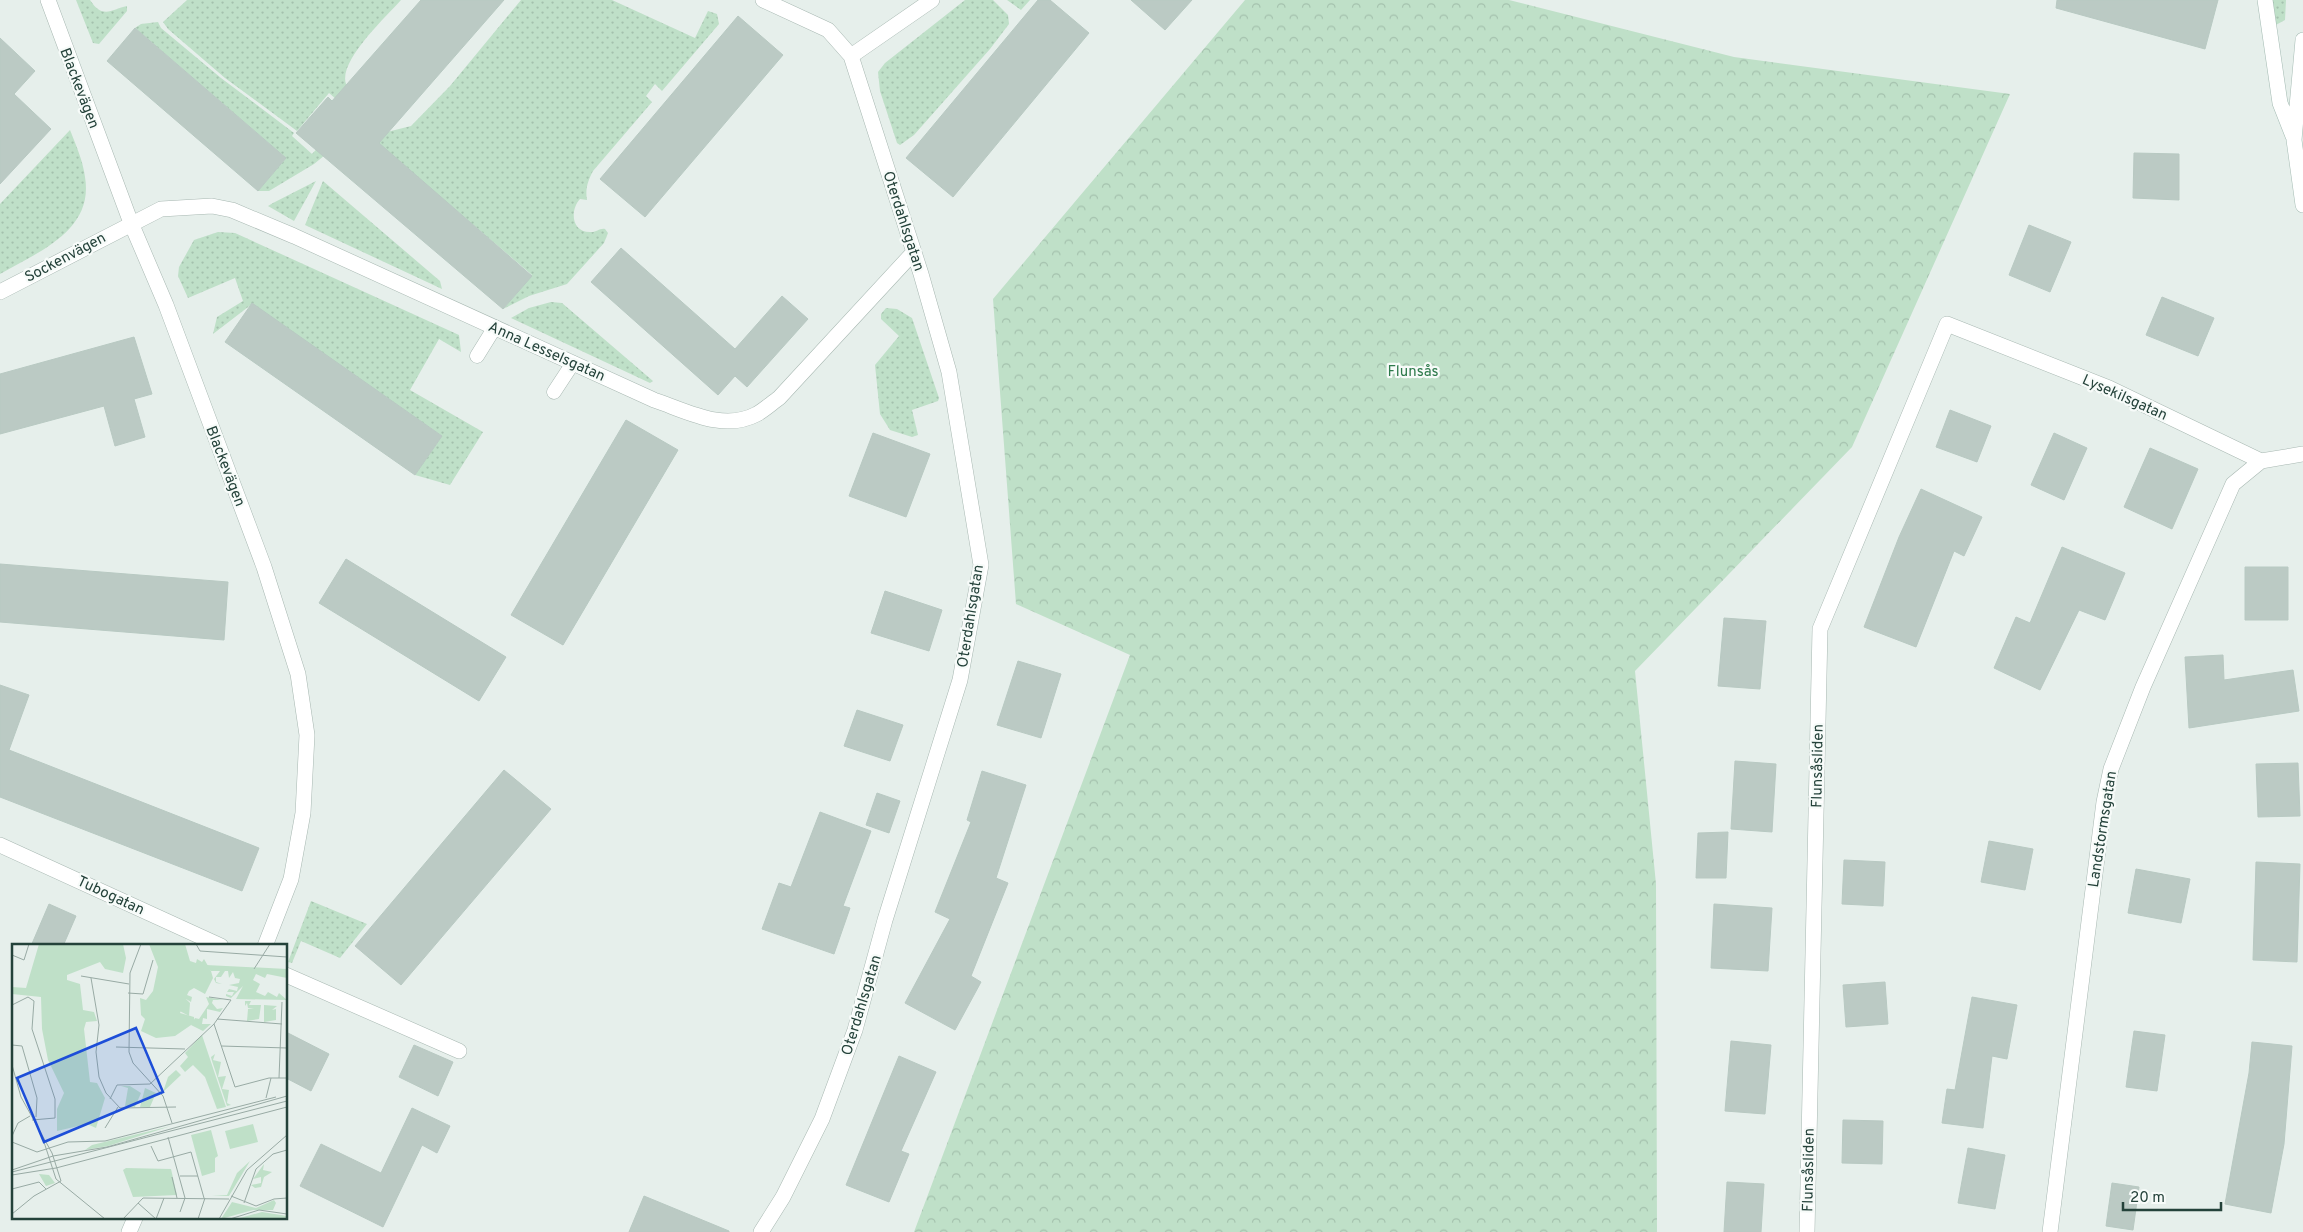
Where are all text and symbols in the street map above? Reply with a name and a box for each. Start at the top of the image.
street label: Blackevägen [55,45,103,132]
street label: Oterdahlsgatan [877,169,928,274]
street label: Sockenvägen [22,229,110,288]
street label: Anna Lesselsgatan [485,318,608,387]
park label: Flunsås [1387,363,1439,382]
street label: Lysekilsgatan [2079,371,2170,426]
street label: Blackevägen [201,423,249,510]
street label: Oterdahlsgatan [954,563,989,669]
street label: Flunsåsliden [1808,724,1829,808]
street label: Landstormsgatan [2085,770,2122,889]
street label: Tubogatan [74,873,147,920]
inset map [12,944,288,1220]
street label: Oterdahlsgatan [838,953,887,1058]
street label: Flunsåsliden [1799,1128,1820,1212]
scale bar [2123,1180,2220,1212]
text: 20 m [2130,1189,2165,1208]

